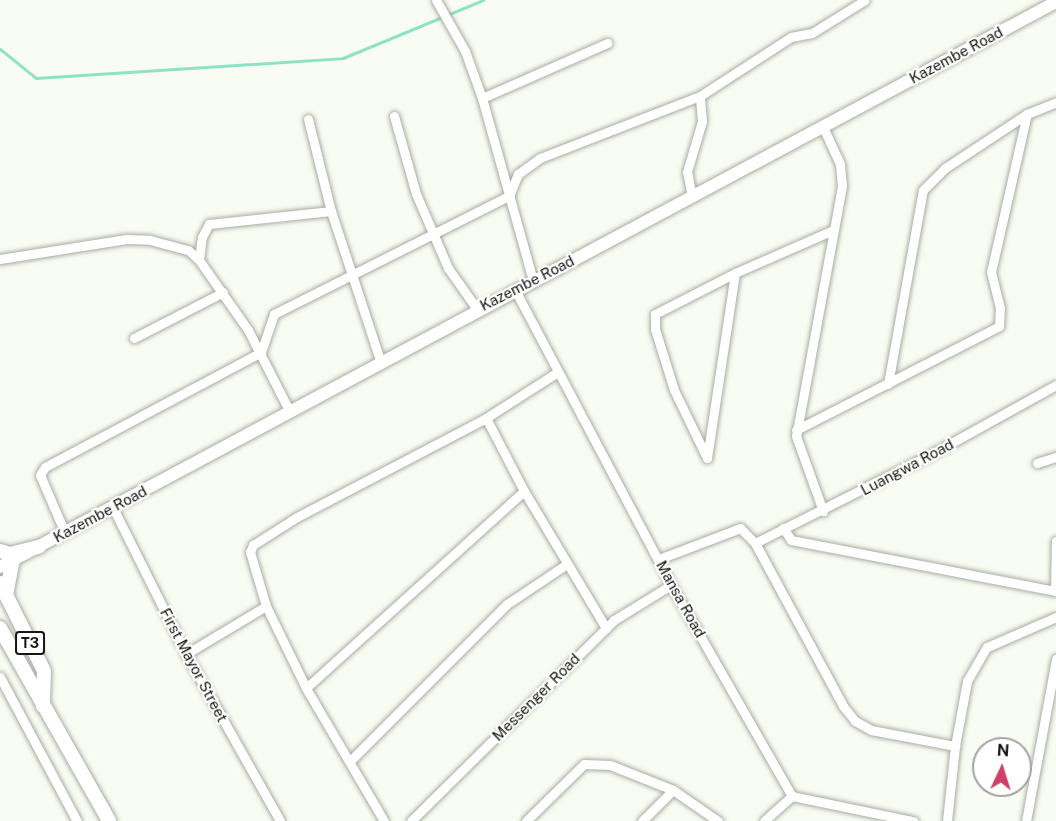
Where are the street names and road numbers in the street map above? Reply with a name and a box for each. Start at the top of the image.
street label: Kazembe Road [906,23,1006,87]
street label: Kazembe Road [477,251,577,315]
street label: Luangwa Road [857,435,957,499]
street label: Kazembe Road [50,482,150,546]
street label: Mansa Road [652,557,710,641]
street label: First Mayor Street [156,605,232,725]
road number: T3 [15,632,45,654]
street label: Messenger Road [488,649,584,745]

